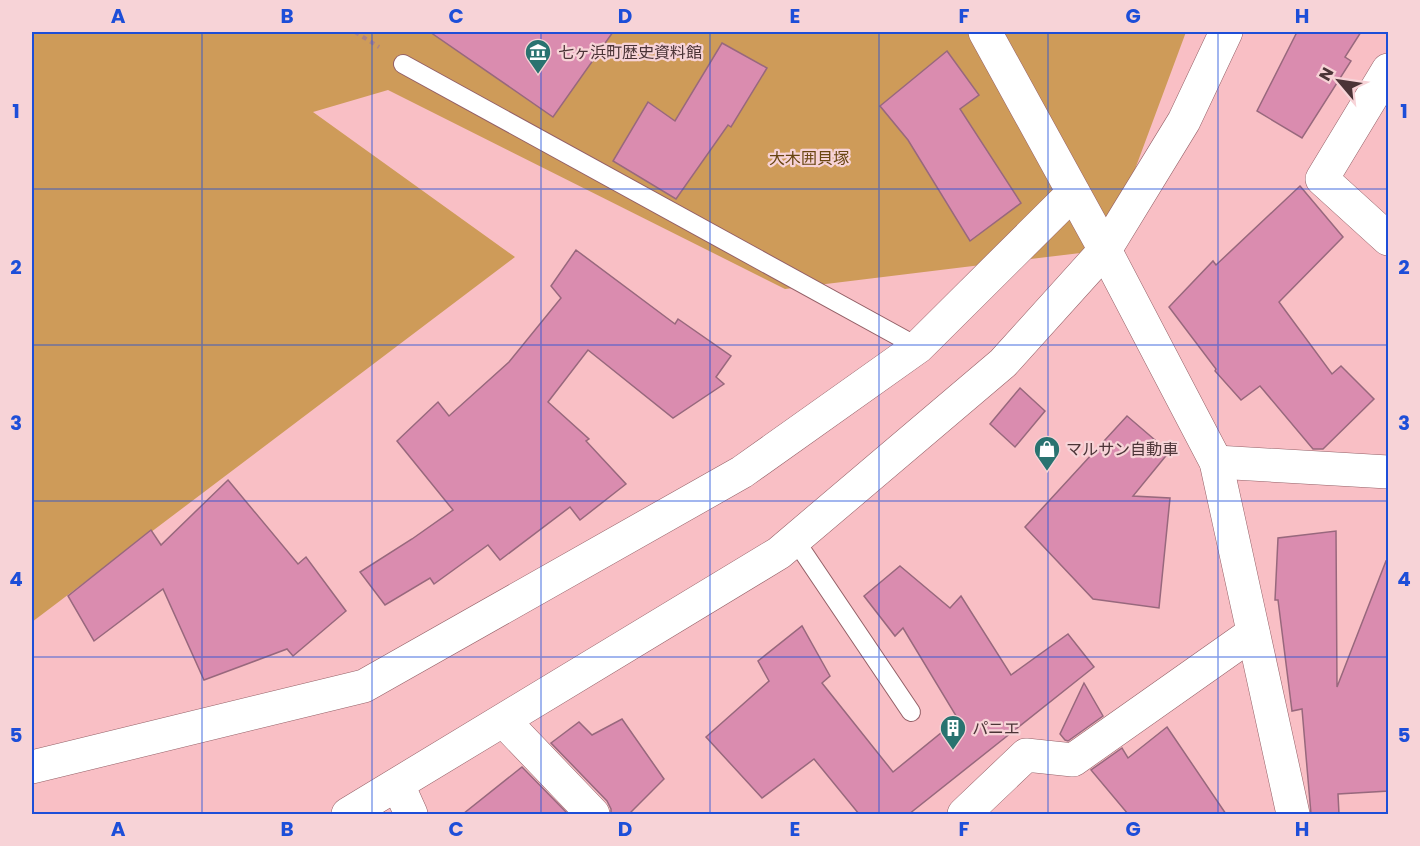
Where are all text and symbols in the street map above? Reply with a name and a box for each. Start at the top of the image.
text: A [111,2,126,30]
text: B [280,2,294,30]
text: C [448,2,464,30]
text: D [618,2,632,30]
text: E [790,2,800,30]
text: F [959,2,970,30]
text: G [1125,2,1141,30]
text: H [1295,2,1309,30]
museum icon: 七ヶ浜町歴史資料館 [523,37,553,75]
place label: 七ヶ浜町歴史資料館 [558,41,702,64]
north arrow [1309,51,1369,111]
text: N [1313,63,1339,85]
text: 1 [12,97,20,125]
text: 1 [1400,97,1408,125]
park label: 大木囲貝塚 [769,147,849,170]
text: 2 [10,253,22,281]
text: 2 [1398,253,1410,281]
text: 3 [10,409,22,437]
text: 3 [1398,409,1410,437]
shop icon: マルサン自動車 [1032,434,1062,472]
place label: マルサン自動車 [1066,438,1178,461]
text: 4 [9,565,23,593]
text: 4 [1397,565,1411,593]
building icon: パニエ [938,713,968,751]
place label: パニエ [972,717,1020,740]
text: 5 [10,721,23,749]
text: 5 [1398,721,1411,749]
text: A [111,815,126,843]
text: B [280,815,294,843]
text: C [448,815,464,843]
text: D [618,815,632,843]
text: E [790,815,800,843]
text: F [959,815,970,843]
text: G [1125,815,1141,843]
text: H [1295,815,1309,843]

